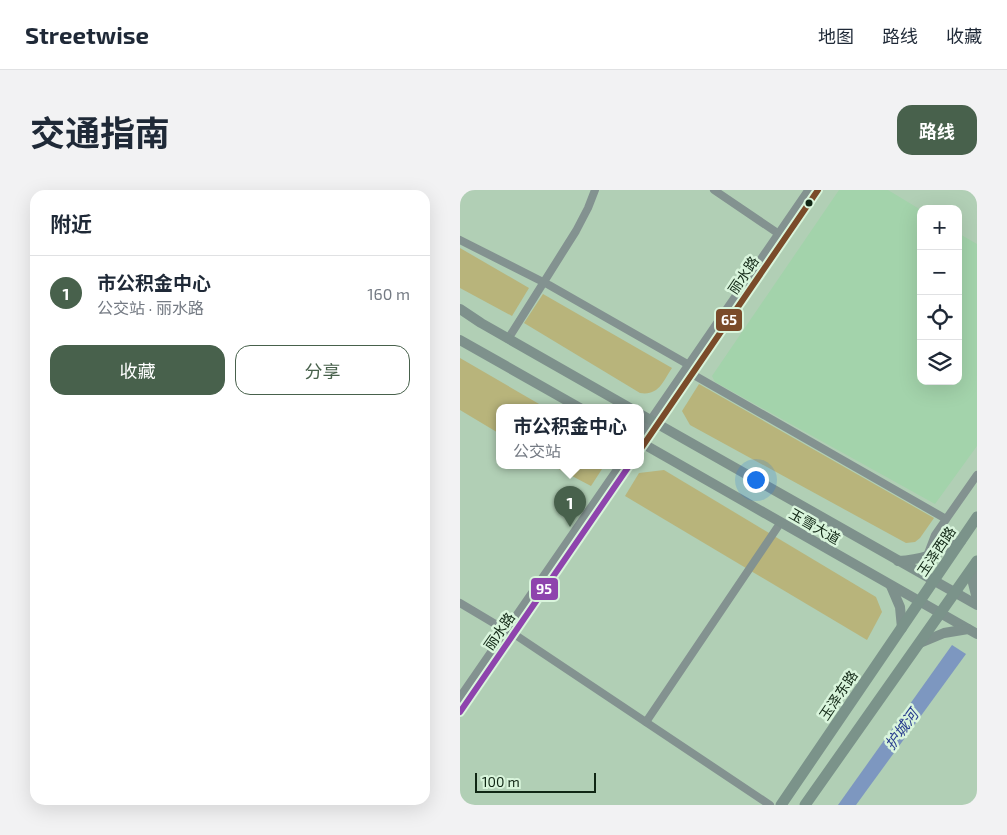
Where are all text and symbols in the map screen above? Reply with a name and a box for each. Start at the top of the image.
text: Streetwise [25,20,149,49]
text: 地图 [818,25,854,47]
text: 路线 [882,25,918,47]
text: 收藏 [946,25,982,47]
button: 路线 [897,105,977,155]
text: 交通指南 [30,111,170,153]
unlabelled marker [804,198,814,208]
map controls [917,205,962,385]
button: + [917,205,962,250]
text: 附近 [50,211,92,236]
button: − [917,250,962,295]
street label: 丽水路 [724,253,762,297]
text: 市公积金中心 [97,271,211,294]
text: 1 [63,284,69,303]
text: 160 m [367,284,410,303]
button: locate [917,295,962,340]
text: 公交站 · 丽水路 [97,298,204,317]
line badge: 65 [715,308,743,332]
text: 65 [721,311,737,328]
button: layers [917,340,962,385]
button: 收藏 [50,345,225,395]
button: 分享 [235,345,410,395]
popup [496,404,644,469]
text: 市公积金中心 [513,414,627,437]
text: 公交站 [513,441,561,460]
your location [743,467,769,493]
pin: 1 [554,486,586,527]
street label: 玉雪大道 [787,505,843,547]
street label: 玉泽西路 [913,523,959,579]
line badge: 95 [530,577,559,601]
text: 95 [536,580,552,597]
street label: 丽水路 [480,609,518,653]
street label: 玉泽东路 [815,667,861,723]
water label: 护城河 [880,703,923,752]
scale bar [475,770,596,793]
text: 100 m [482,773,520,790]

